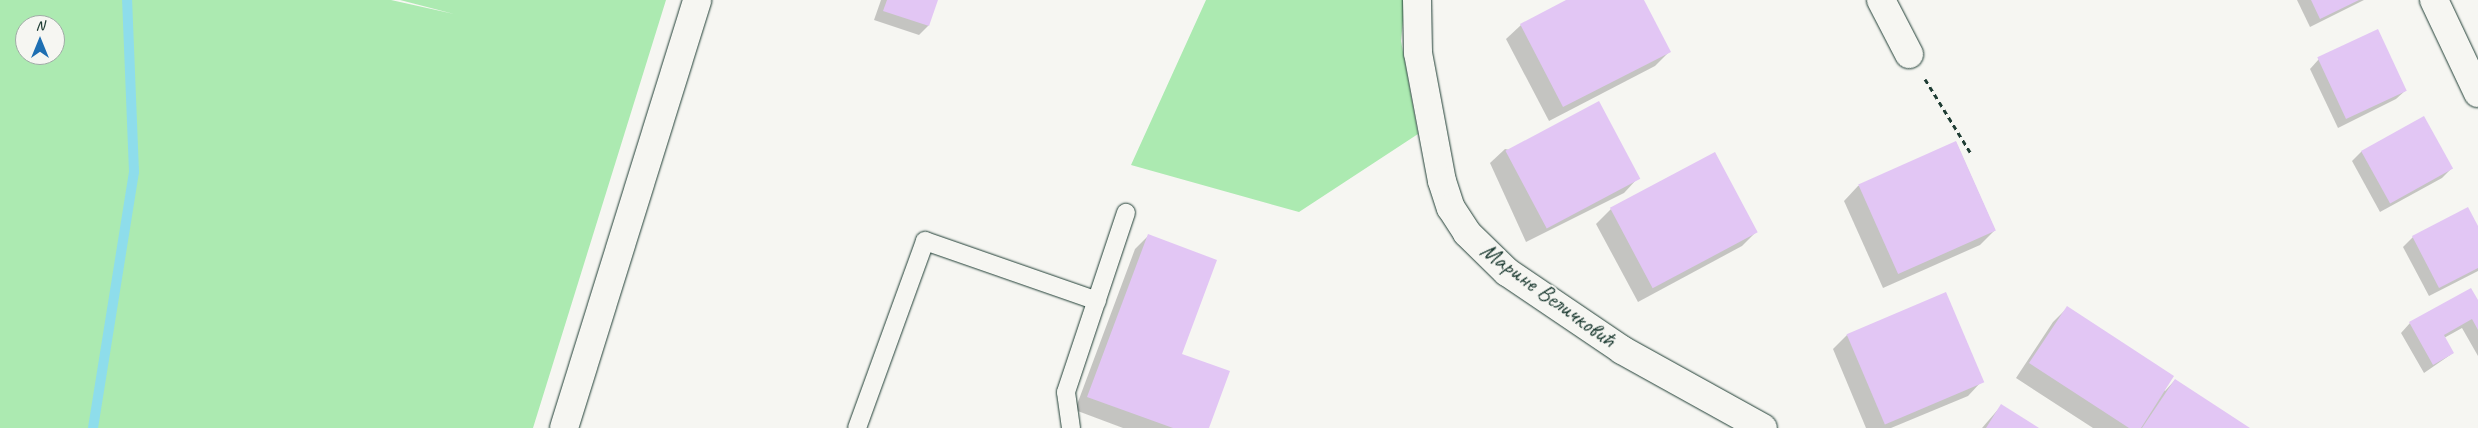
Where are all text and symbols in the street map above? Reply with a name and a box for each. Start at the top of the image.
north arrow [15,15,65,65]
text: N [36,17,44,34]
street label: Марине Величковић [1474,236,1622,354]

